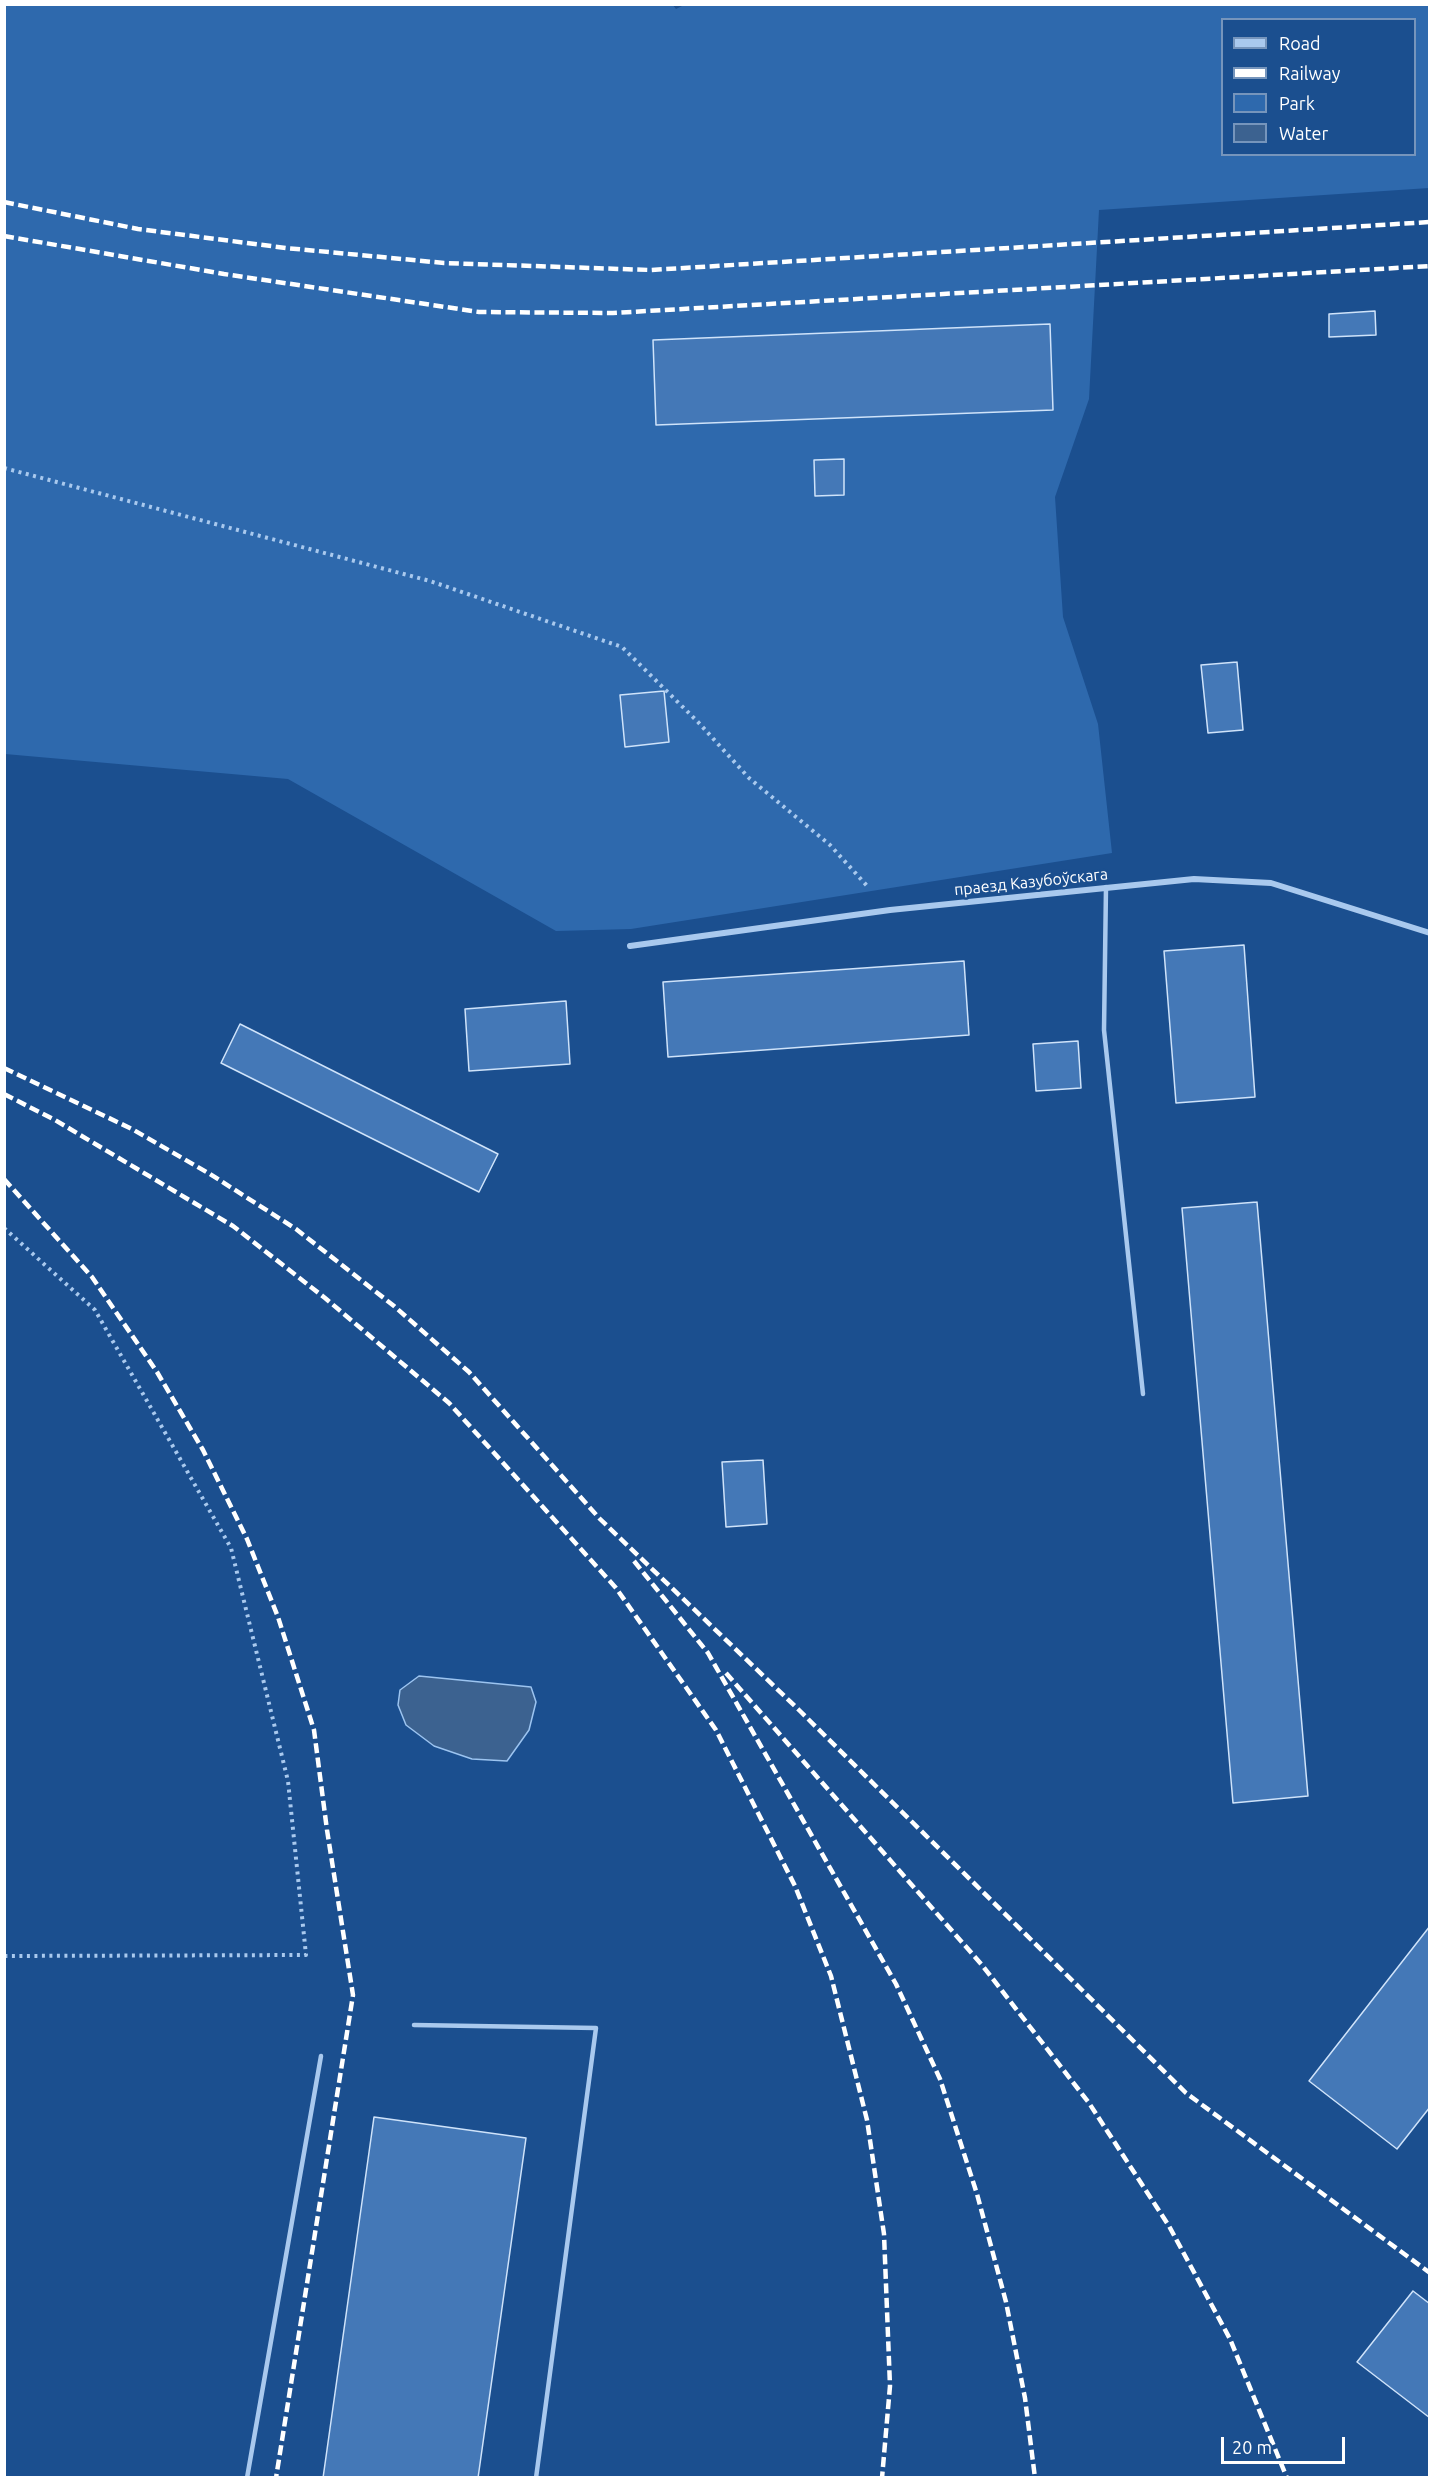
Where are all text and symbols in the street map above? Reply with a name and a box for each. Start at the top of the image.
legend [1221,18,1416,156]
text: Road [1279,33,1321,53]
text: Railway [1279,63,1340,83]
text: Park [1279,93,1315,113]
text: Water [1279,123,1328,143]
street label: праезд Казубоўскага [953,864,1109,900]
scale bar [1224,2425,1348,2463]
text: 20 m [1232,2437,1272,2457]

